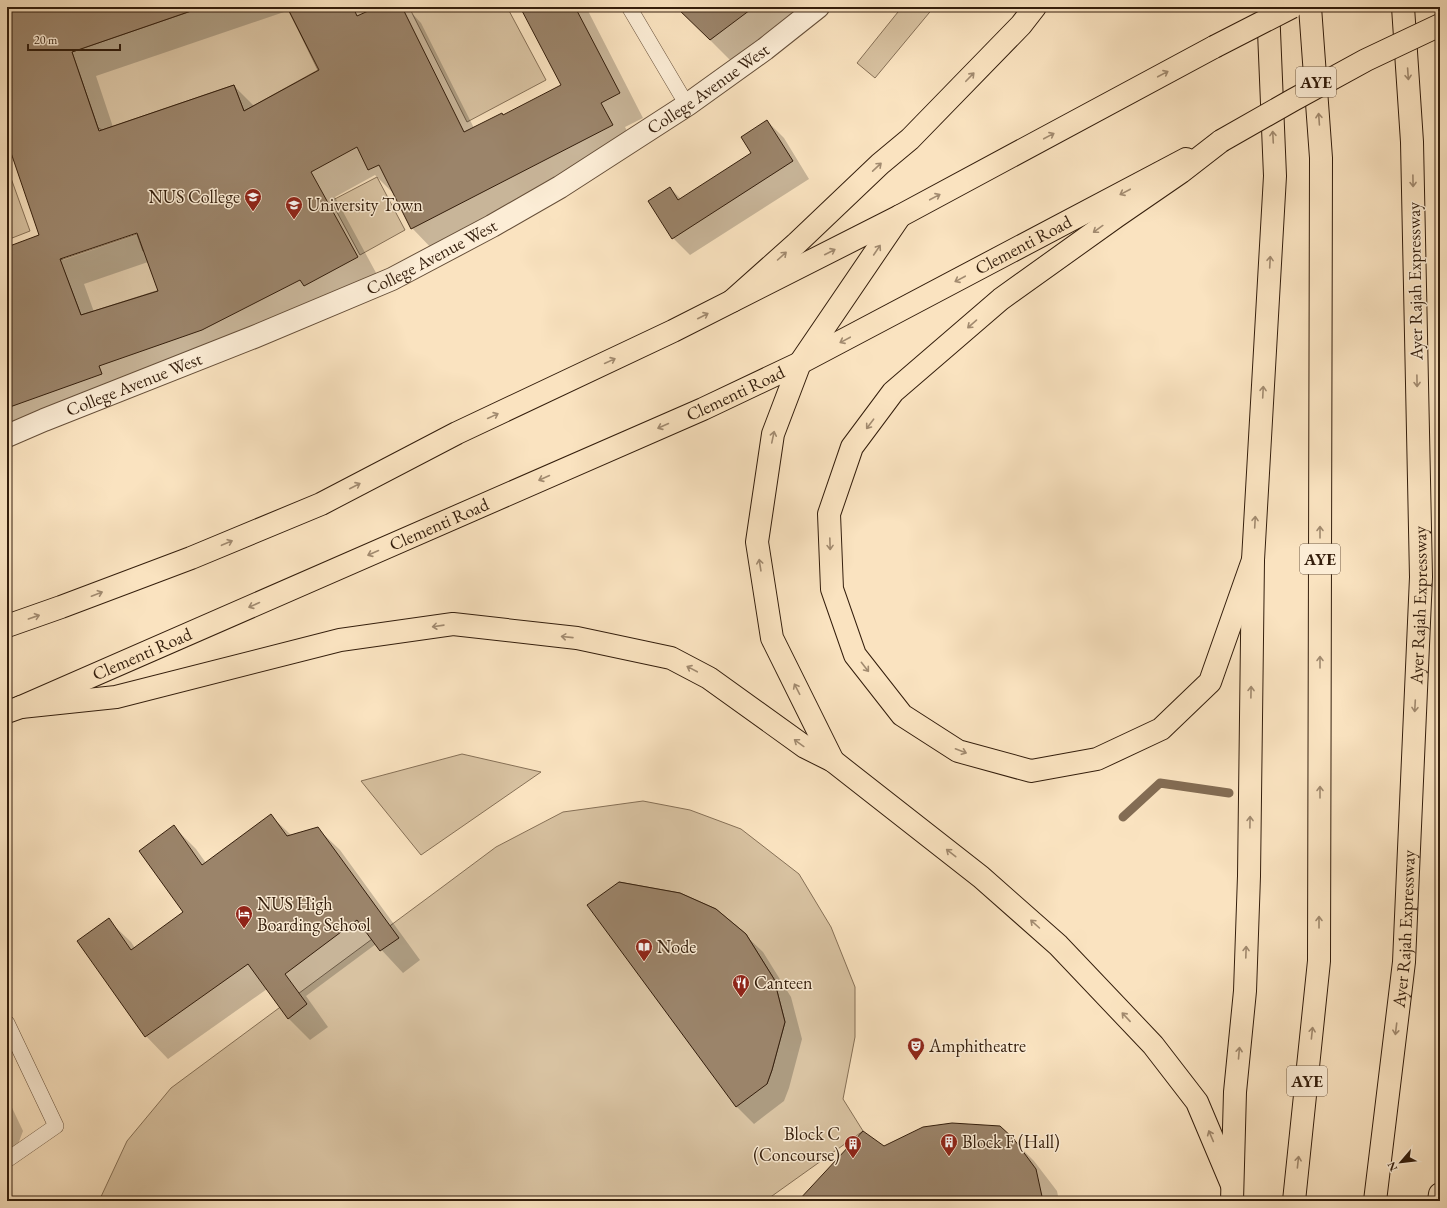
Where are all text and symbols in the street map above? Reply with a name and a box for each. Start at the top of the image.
scale bar [28,26,120,52]
text: 20 m [34,32,58,48]
street label: College Avenue West [642,38,774,139]
road number: AYE [1296,67,1336,97]
one-way arrow [1404,67,1411,80]
one-way arrow [1157,70,1169,77]
one-way arrow [966,72,975,82]
one-way arrow [1315,113,1322,126]
one-way arrow [1043,131,1055,139]
one-way arrow [1270,131,1277,144]
one-way arrow [872,162,882,172]
one-way arrow [1409,174,1417,187]
place label: NUS College [149,185,240,208]
school or university icon: NUS College [243,187,263,212]
one-way arrow [1119,189,1131,196]
place label: University Town [307,193,423,216]
one-way arrow [928,193,940,201]
school or university icon: University Town [284,195,304,220]
street label: Ayer Rajah Expressway [1402,202,1427,361]
street label: Clementi Road [971,209,1076,280]
street label: College Avenue West [363,213,501,300]
one-way arrow [1093,225,1104,233]
one-way arrow [873,245,881,256]
one-way arrow [823,247,835,255]
one-way arrow [777,252,787,261]
one-way arrow [1267,256,1274,269]
one-way arrow [954,276,966,283]
one-way arrow [696,312,708,319]
one-way arrow [967,319,977,328]
one-way arrow [840,336,852,344]
street label: College Avenue West [62,347,205,421]
one-way arrow [604,357,616,364]
street label: Clementi Road [682,360,789,426]
one-way arrow [1413,374,1421,387]
one-way arrow [1259,386,1266,399]
one-way arrow [486,412,498,419]
one-way arrow [865,418,874,429]
one-way arrow [657,423,669,430]
one-way arrow [769,431,777,444]
one-way arrow [538,475,550,482]
one-way arrow [349,482,361,489]
street label: Clementi Road [386,492,493,556]
one-way arrow [1252,516,1259,529]
one-way arrow [1316,526,1324,539]
street label: Ayer Rajah Expressway [1404,526,1432,686]
one-way arrow [826,537,834,550]
one-way arrow [221,539,233,546]
road number: AYE [1300,544,1340,574]
one-way arrow [368,550,380,557]
one-way arrow [756,559,764,572]
one-way arrow [91,589,103,597]
one-way arrow [249,602,261,609]
one-way arrow [27,612,39,620]
street label: Clementi Road [89,622,196,685]
one-way arrow [432,622,445,630]
one-way arrow [561,633,574,640]
one-way arrow [1316,656,1324,669]
one-way arrow [860,661,869,672]
one-way arrow [686,665,698,672]
one-way arrow [793,683,800,695]
one-way arrow [1247,686,1255,699]
one-way arrow [1411,699,1419,712]
one-way arrow [794,739,805,747]
one-way arrow [954,747,966,755]
one-way arrow [1316,786,1324,799]
one-way arrow [1246,816,1254,829]
one-way arrow [945,849,956,857]
street label: Ayer Rajah Expressway [1386,849,1420,1010]
place label: NUS High Boarding School [257,892,371,936]
hotel icon: NUS High Boarding School [234,904,254,929]
one-way arrow [1315,916,1323,929]
one-way arrow [1030,920,1040,929]
place label: Node [657,935,696,958]
library icon: Node [634,937,654,962]
one-way arrow [1242,946,1250,959]
place label: Canteen [754,971,813,994]
restaurant icon: Canteen [731,973,751,998]
one-way arrow [1121,1012,1131,1022]
one-way arrow [1392,1022,1400,1035]
one-way arrow [1308,1027,1315,1040]
place label: Amphitheatre [928,1034,1026,1057]
theatre icon: Amphitheatre [906,1036,926,1061]
one-way arrow [1235,1047,1242,1060]
road number: AYE [1287,1066,1327,1096]
place label: Block C (Concourse) [753,1122,840,1166]
place label: Block F (Hall) [962,1130,1060,1153]
one-way arrow [1207,1131,1214,1143]
building icon: Block F (Hall) [939,1132,959,1157]
building icon: Block C (Concourse) [843,1134,863,1159]
north arrow [1381,1142,1421,1182]
one-way arrow [1295,1156,1302,1169]
text: N [1384,1159,1400,1174]

